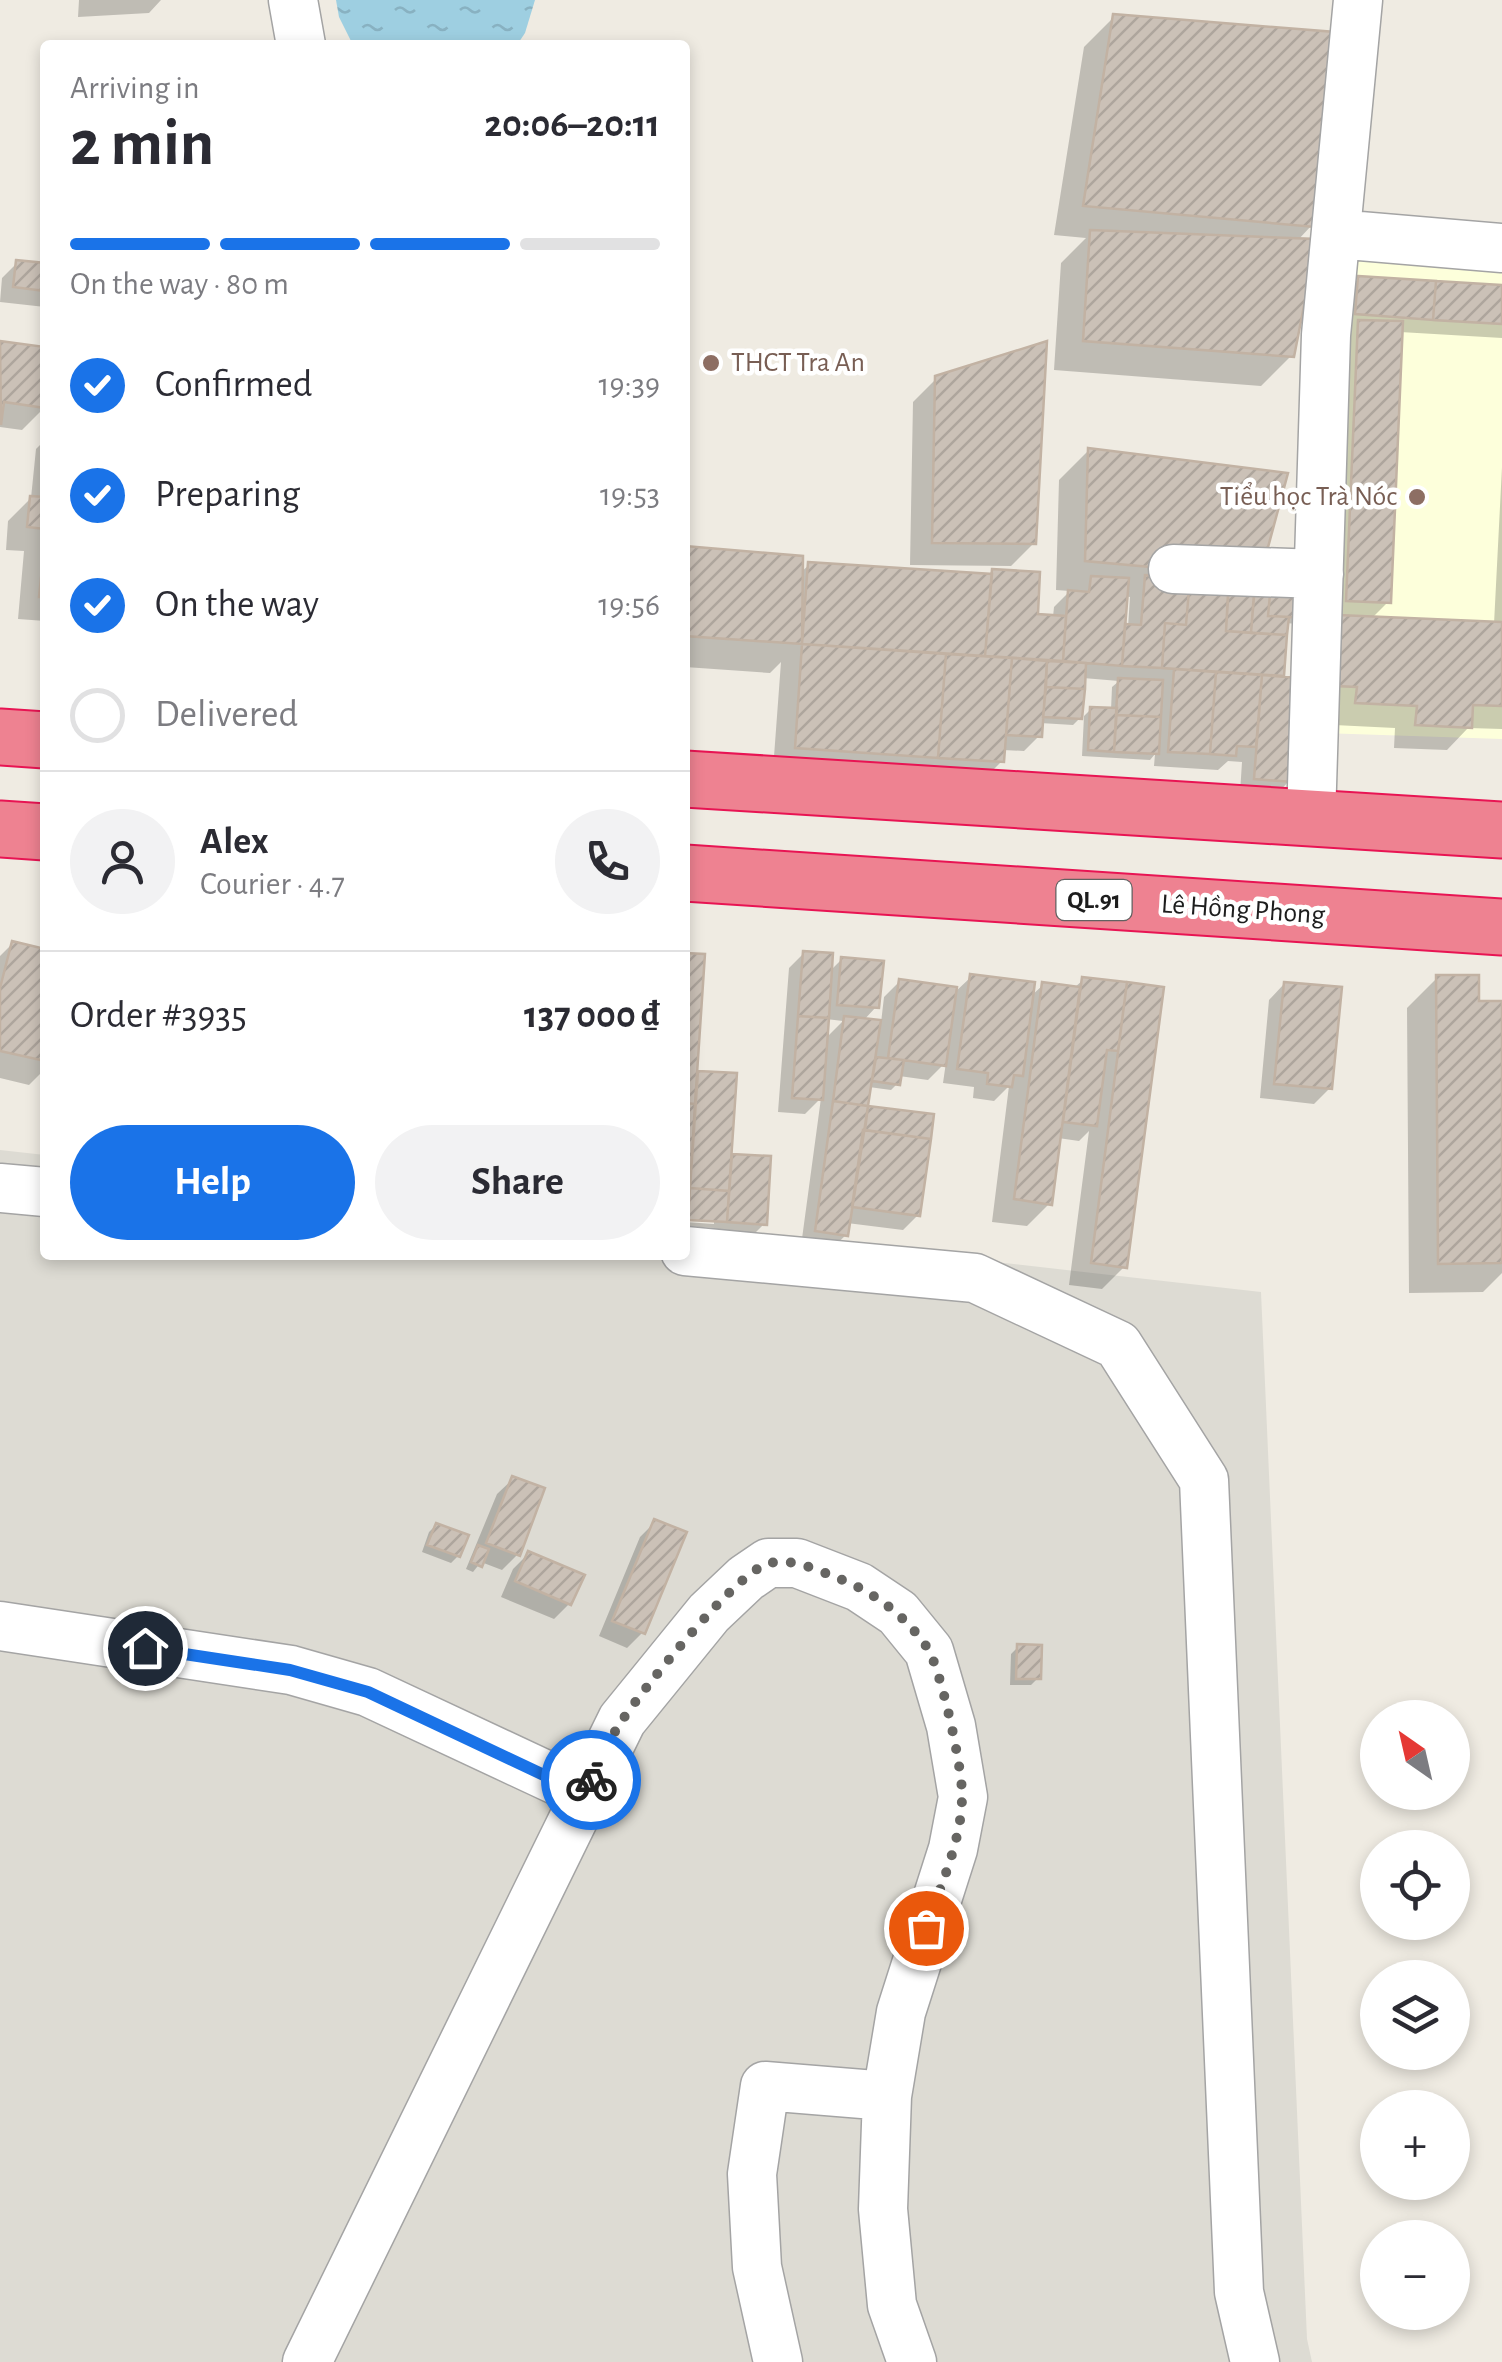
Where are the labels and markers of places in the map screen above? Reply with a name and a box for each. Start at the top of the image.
place label: THCT Tra An [731,349,865,377]
marker: THCT Tra An [700,352,722,374]
place label: Tiểu học Trà Nóc [1220,482,1397,511]
marker: Tiểu học Trà Nóc [1406,486,1428,508]
pin [103,1606,188,1691]
pin [884,1886,969,1971]

